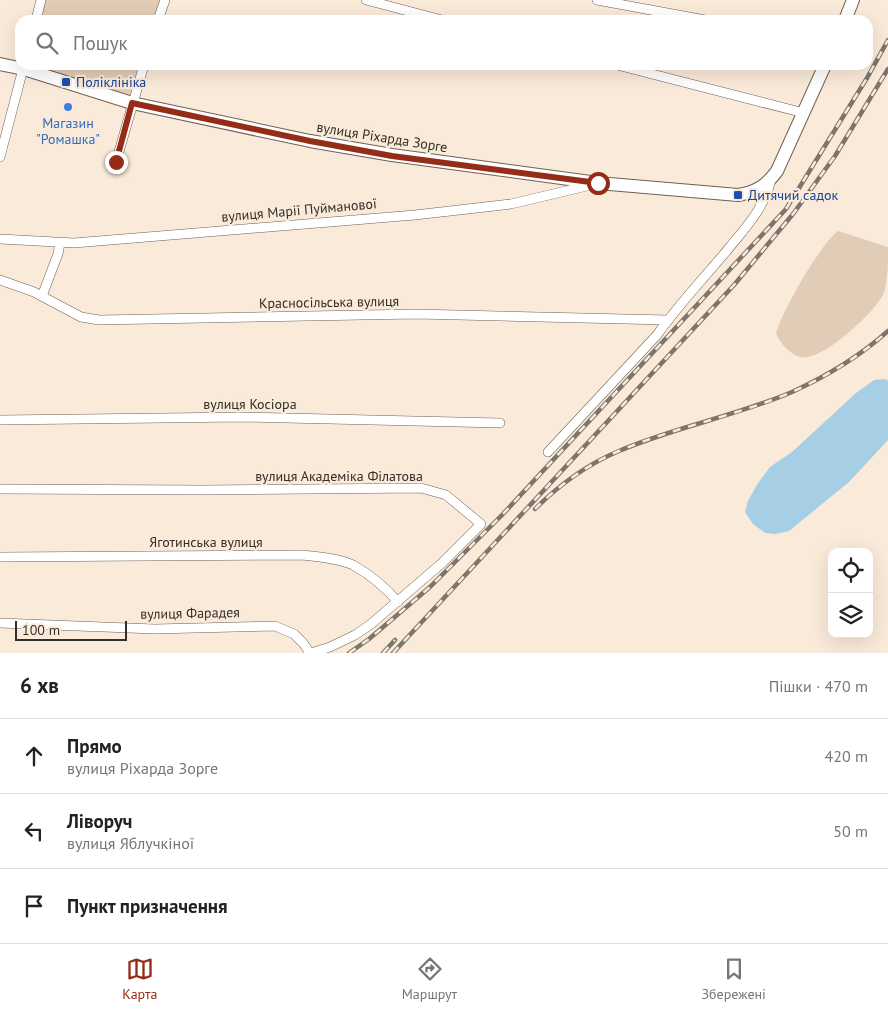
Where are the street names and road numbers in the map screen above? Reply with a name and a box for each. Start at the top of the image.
street label: вулиця Ріхарда Зорге [315,118,449,156]
street label: вулиця Марії Пуйманової [221,194,378,226]
street label: Красносільська вулиця [259,292,399,312]
street label: вулиця Косіора [203,395,297,413]
street label: вулиця Академіка Філатова [255,467,423,485]
street label: Яготинська вулиця [149,533,263,551]
street label: вулиця Фарадея [140,603,240,623]

